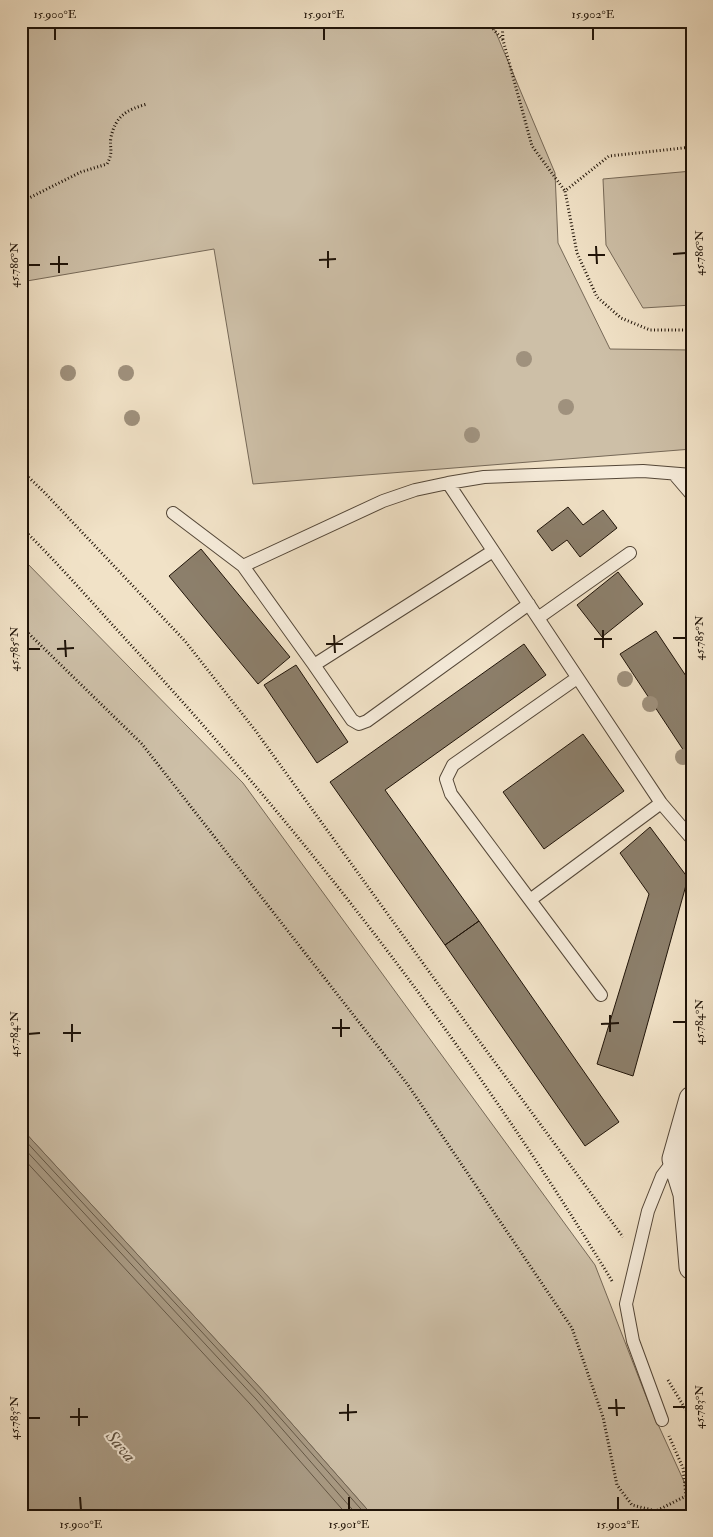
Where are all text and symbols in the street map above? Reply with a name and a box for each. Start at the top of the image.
text: 15.900°E [34,7,77,22]
text: 15.901°E [303,7,345,22]
text: 15.902°E [572,7,615,22]
text: 45.786°N [692,230,707,276]
text: 45.786°N [7,242,22,288]
text: 45.785°N [692,615,707,660]
text: 45.785°N [7,626,22,671]
text: 45.784°N [692,999,707,1045]
text: 45.784°N [7,1011,22,1057]
text: 45.783°N [692,1385,707,1429]
text: 45.783°N [7,1396,22,1440]
water label: Sava [100,1425,141,1467]
text: 15.900°E [60,1517,103,1532]
text: 15.901°E [328,1517,370,1532]
text: 15.902°E [597,1517,640,1532]

